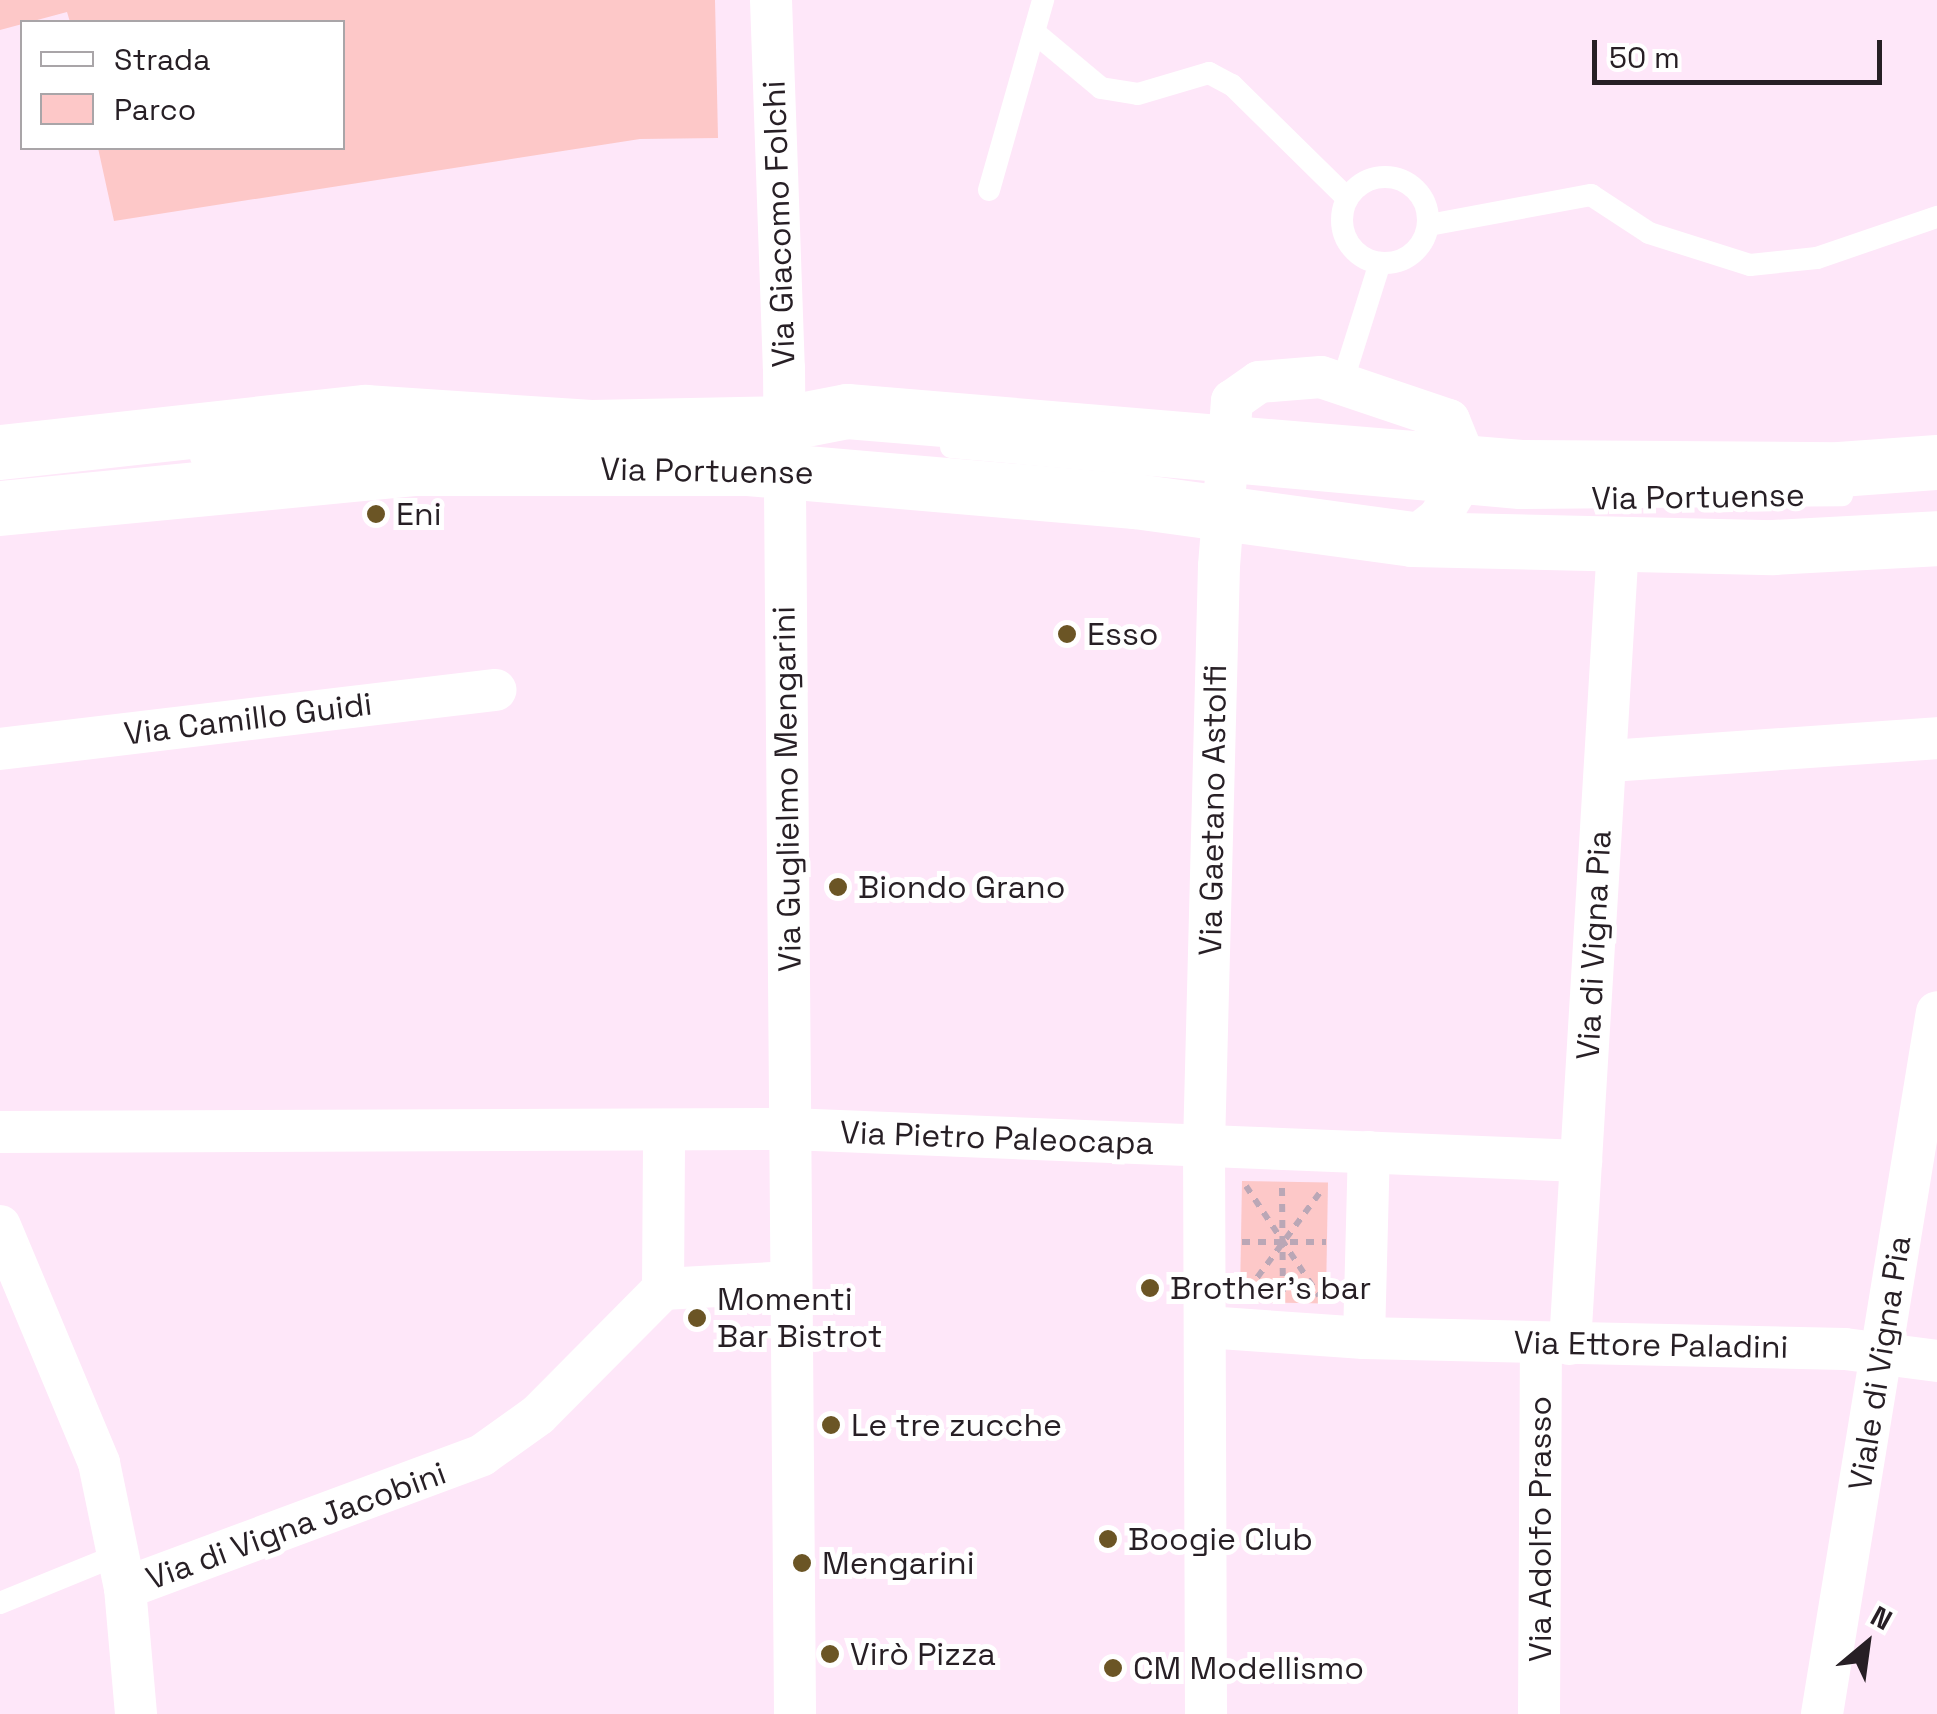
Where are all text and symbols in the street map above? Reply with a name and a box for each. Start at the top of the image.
legend [20,20,345,150]
scale bar [1597,20,1887,82]
text: 50 m [1609,38,1680,77]
text: Strada [114,40,210,79]
street label: Via Giacomo Folchi [755,80,803,368]
text: Parco [114,90,196,129]
street label: Via Portuense [600,450,814,492]
street label: Via Portuense [1591,476,1805,518]
place label: Eni [396,495,441,533]
marker: Eni [365,503,387,525]
street label: Via Guglielmo Mengarini [765,606,809,972]
place label: Esso [1087,615,1159,653]
marker: Esso [1056,623,1078,645]
street label: Via Gaetano Astolfi [1191,664,1235,956]
street label: Via Camillo Guidi [122,685,374,753]
street label: Via di Vigna Pia [1569,829,1619,1061]
place label: Biondo Grano [858,868,1065,906]
marker: Biondo Grano [827,876,849,898]
street label: Via Pietro Paleocapa [839,1113,1155,1163]
street label: Viale di Vigna Pia [1841,1233,1919,1493]
place label: Brother's bar [1170,1269,1371,1307]
marker: Brother's bar [1139,1277,1161,1299]
place label: Momenti Bar Bistrot [717,1281,882,1356]
marker: Momenti Bar Bistrot [686,1307,708,1329]
street label: Via Ettore Paladini [1513,1323,1789,1367]
street label: Via Adolfo Prasso [1521,1396,1559,1662]
place label: Le tre zucche [851,1406,1062,1444]
marker: Le tre zucche [820,1414,842,1436]
street label: Via di Vigna Jacobini [141,1454,451,1598]
place label: Boogie Club [1128,1520,1313,1558]
marker: Boogie Club [1097,1528,1119,1550]
place label: Mengarini [822,1544,975,1582]
marker: Mengarini [791,1552,813,1574]
north arrow [1817,1594,1917,1694]
text: N [1865,1597,1898,1638]
place label: Virò Pizza [850,1635,996,1673]
marker: Virò Pizza [819,1643,841,1665]
place label: CM Modellismo [1133,1649,1364,1687]
marker: CM Modellismo [1102,1657,1124,1679]

